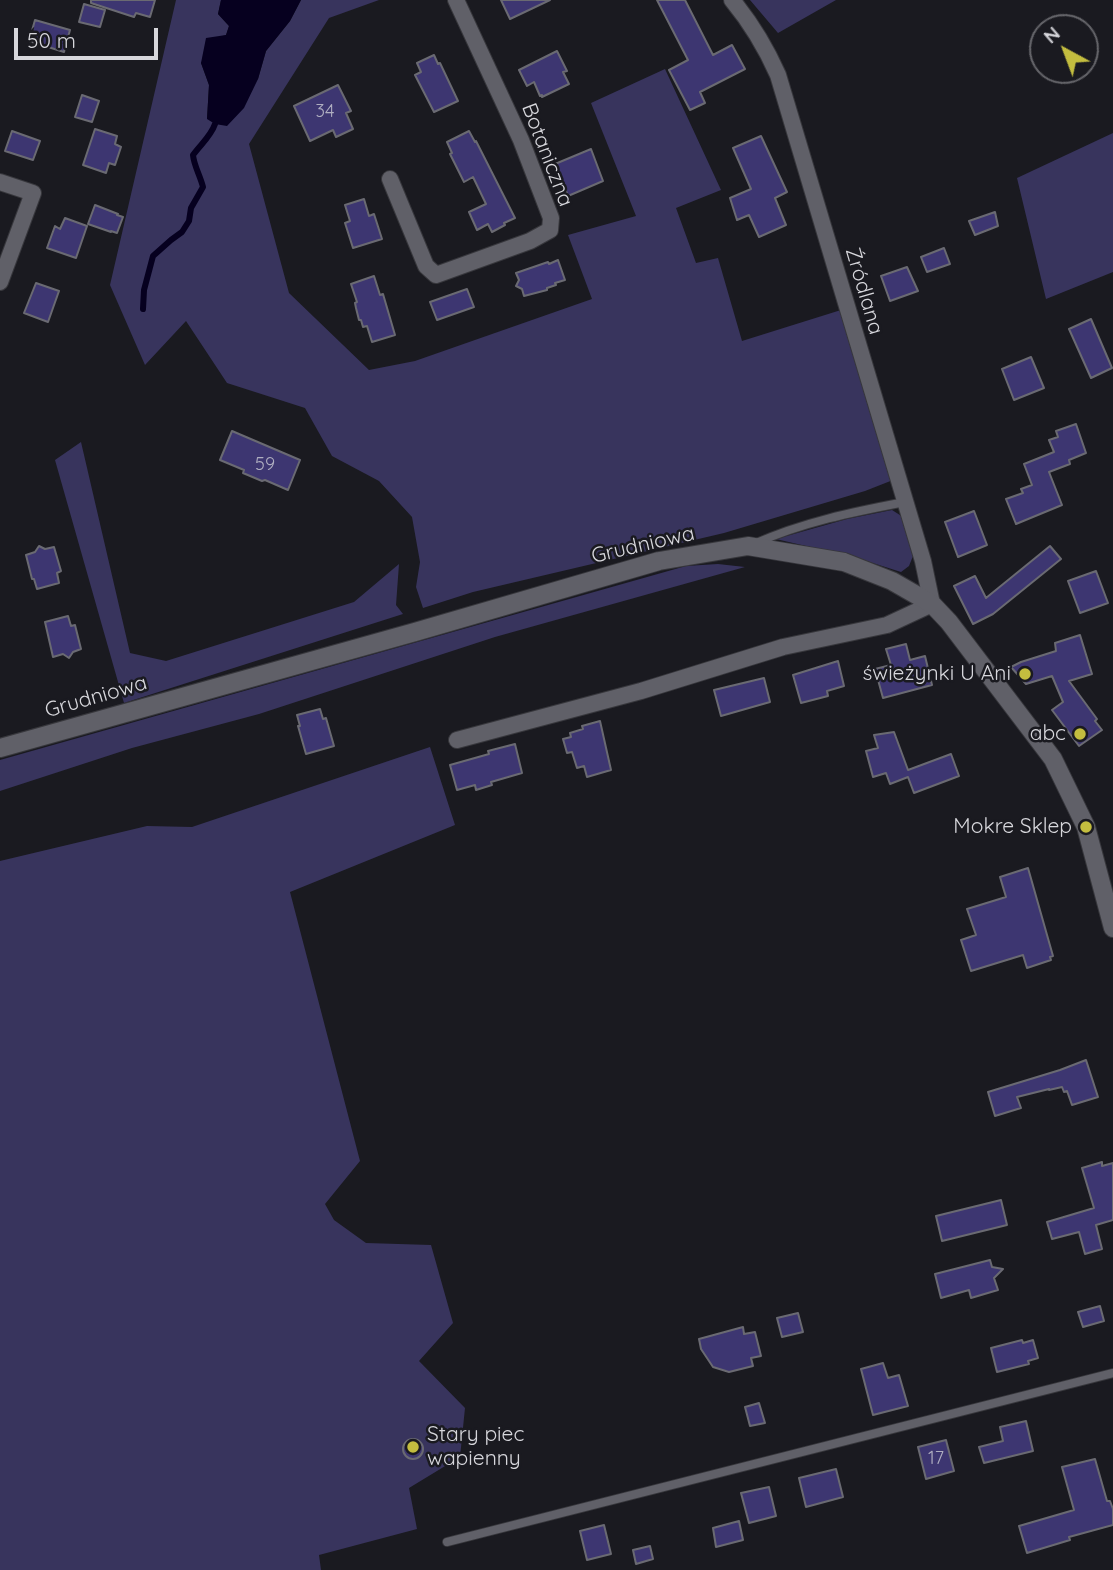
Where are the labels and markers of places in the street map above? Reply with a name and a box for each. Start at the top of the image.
place label: świeżynki U Ani [862,661,1011,687]
marker: świeżynki U Ani [1017,666,1033,682]
place label: abc [1030,721,1066,747]
marker: abc [1072,726,1088,742]
place label: Mokre Sklep [953,814,1072,840]
marker: Mokre Sklep [1078,819,1094,835]
place label: Stary piec wapienny [427,1422,524,1472]
marker: Stary piec wapienny [405,1439,421,1455]

